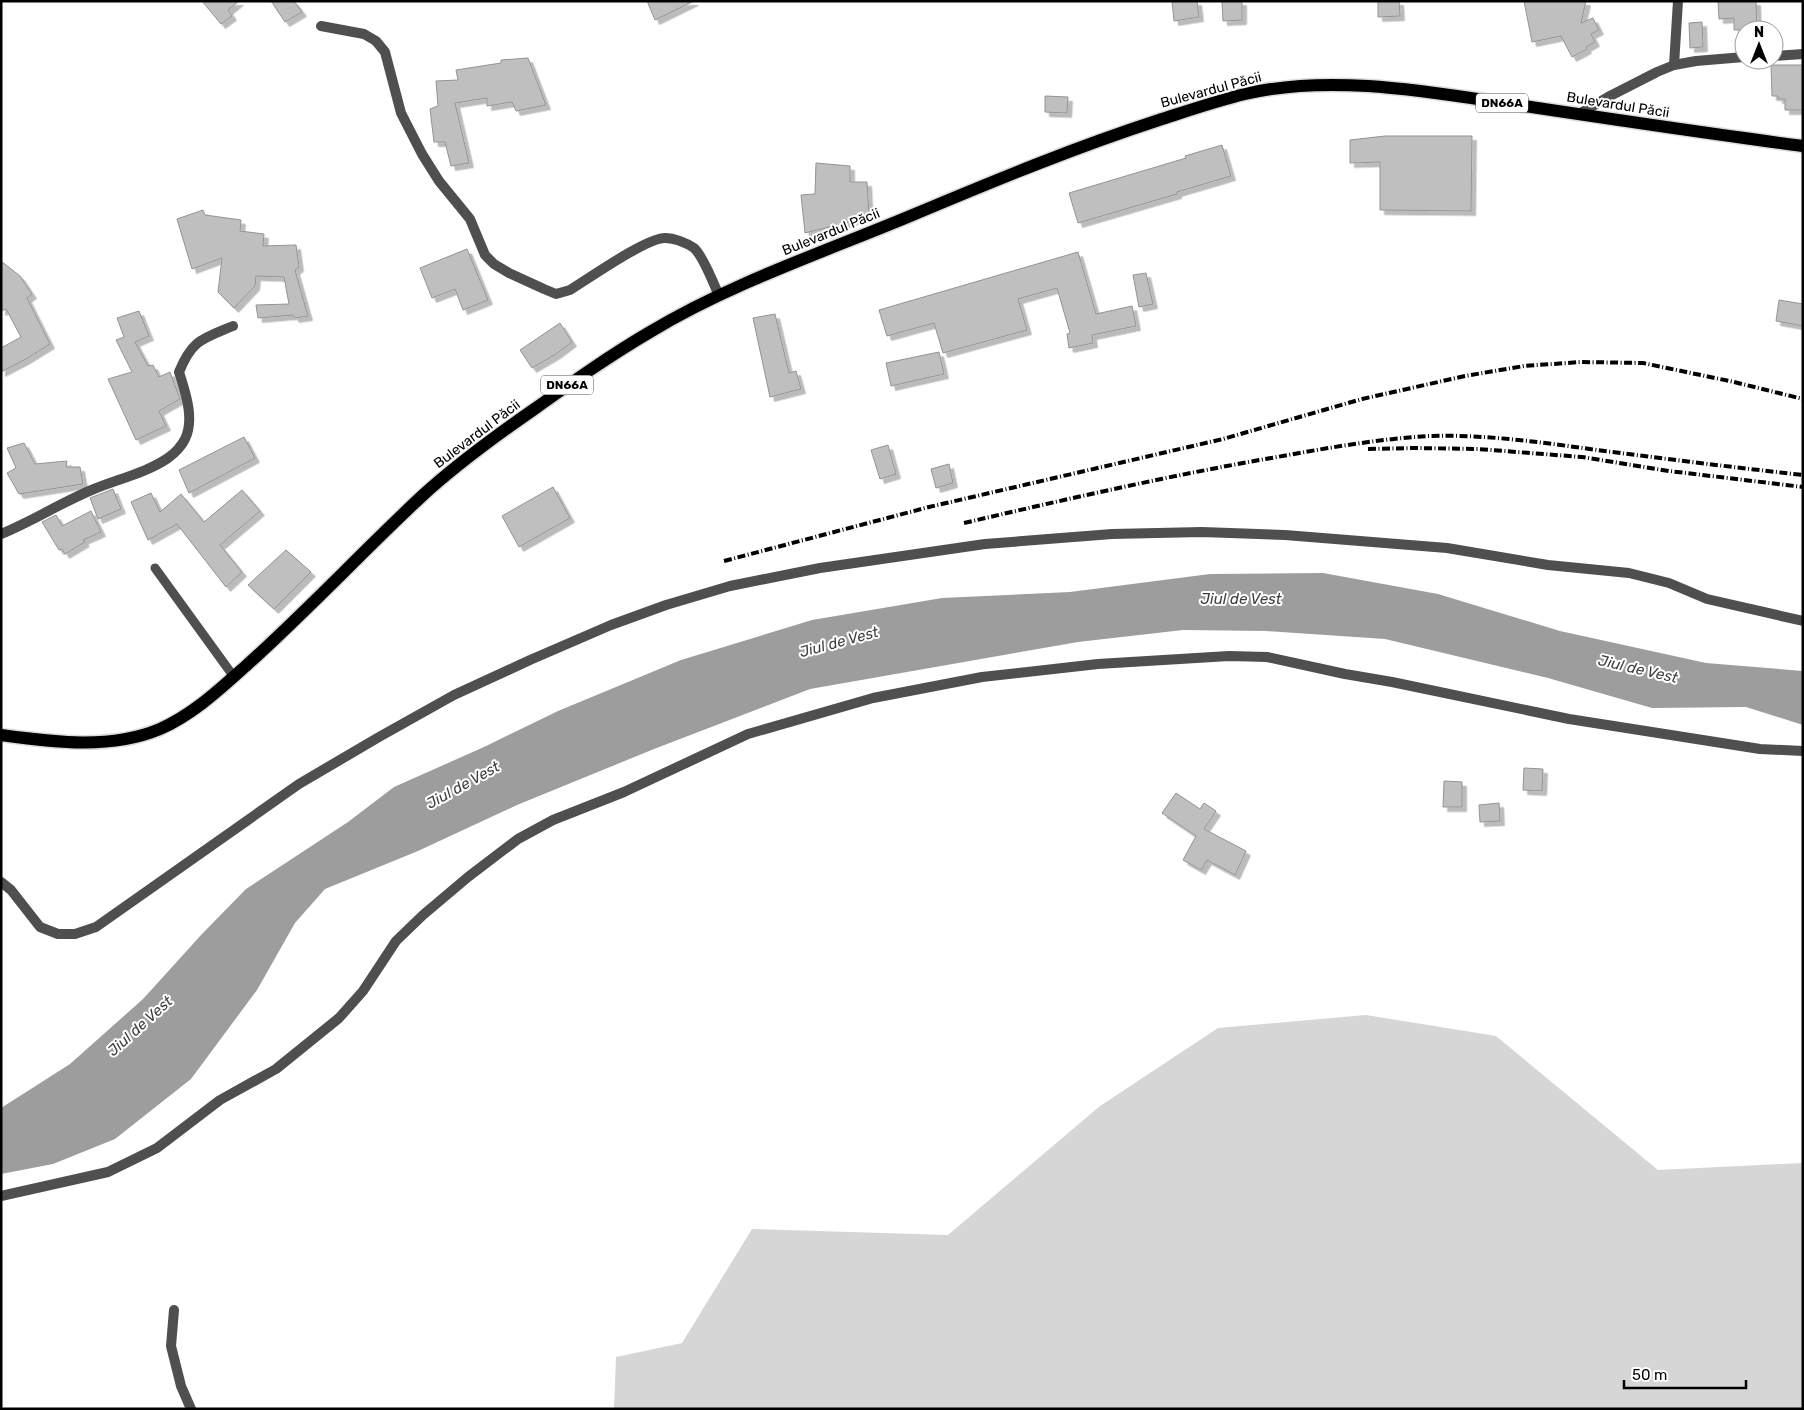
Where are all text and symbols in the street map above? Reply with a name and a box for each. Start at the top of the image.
north arrow [1734,20,1784,70]
text: N [1754,24,1764,41]
street label: Bulevardul Păcii [1159,68,1263,112]
street label: Bulevardul Păcii [1565,88,1671,122]
road number: DN66A [1476,94,1528,112]
street label: Bulevardul Păcii [780,205,882,259]
road number: DN66A [541,376,593,394]
street label: Bulevardul Păcii [430,396,524,472]
water label: Jiul de Vest [1201,590,1282,608]
water label: Jiul de Vest [798,623,881,661]
water label: Jiul de Vest [1597,651,1680,687]
water label: Jiul de Vest [423,757,503,812]
water label: Jiul de Vest [104,992,176,1060]
scale bar [1624,1358,1746,1390]
text: 50 m [1632,1366,1667,1384]

